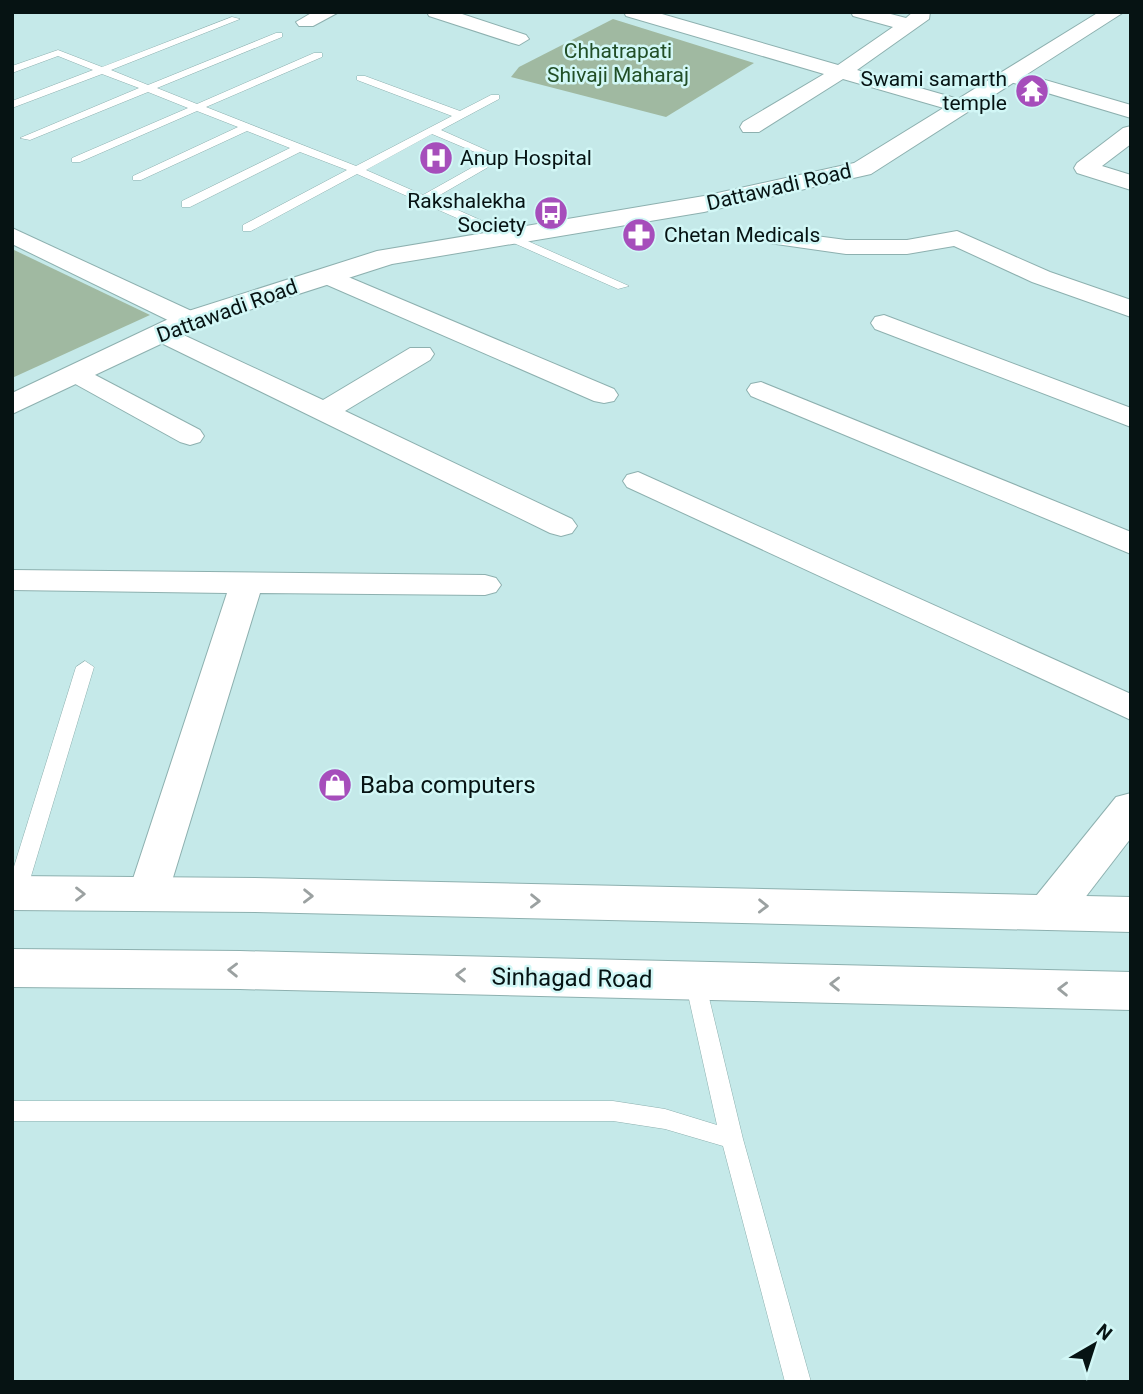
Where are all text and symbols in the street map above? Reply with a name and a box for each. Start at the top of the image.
park label: Chhatrapati Shivaji Maharaj [547,39,689,87]
place label: Swami samarth temple [860,67,1007,115]
temple icon: Swami samarth temple [1013,72,1051,110]
hospital icon: Anup Hospital [417,139,455,177]
place label: Anup Hospital [460,146,592,170]
street label: Dattawadi Road [704,159,854,215]
place label: Rakshalekha Society [407,189,526,237]
bus stop icon: Rakshalekha Society [532,194,570,232]
pharmacy icon: Chetan Medicals [620,216,658,254]
place label: Chetan Medicals [664,223,820,247]
street label: Dattawadi Road [153,274,301,348]
shop icon: Baba computers [316,766,354,804]
place label: Baba computers [360,771,536,799]
one-way arrow [76,886,86,902]
one-way arrow [303,888,314,904]
one-way arrow [531,893,541,909]
one-way arrow [758,899,769,914]
one-way arrow [227,962,238,978]
street label: Sinhagad Road [491,963,653,993]
one-way arrow [455,968,466,983]
one-way arrow [829,976,840,992]
one-way arrow [1057,981,1067,997]
north arrow [1059,1310,1129,1380]
text: N [1092,1319,1117,1345]

